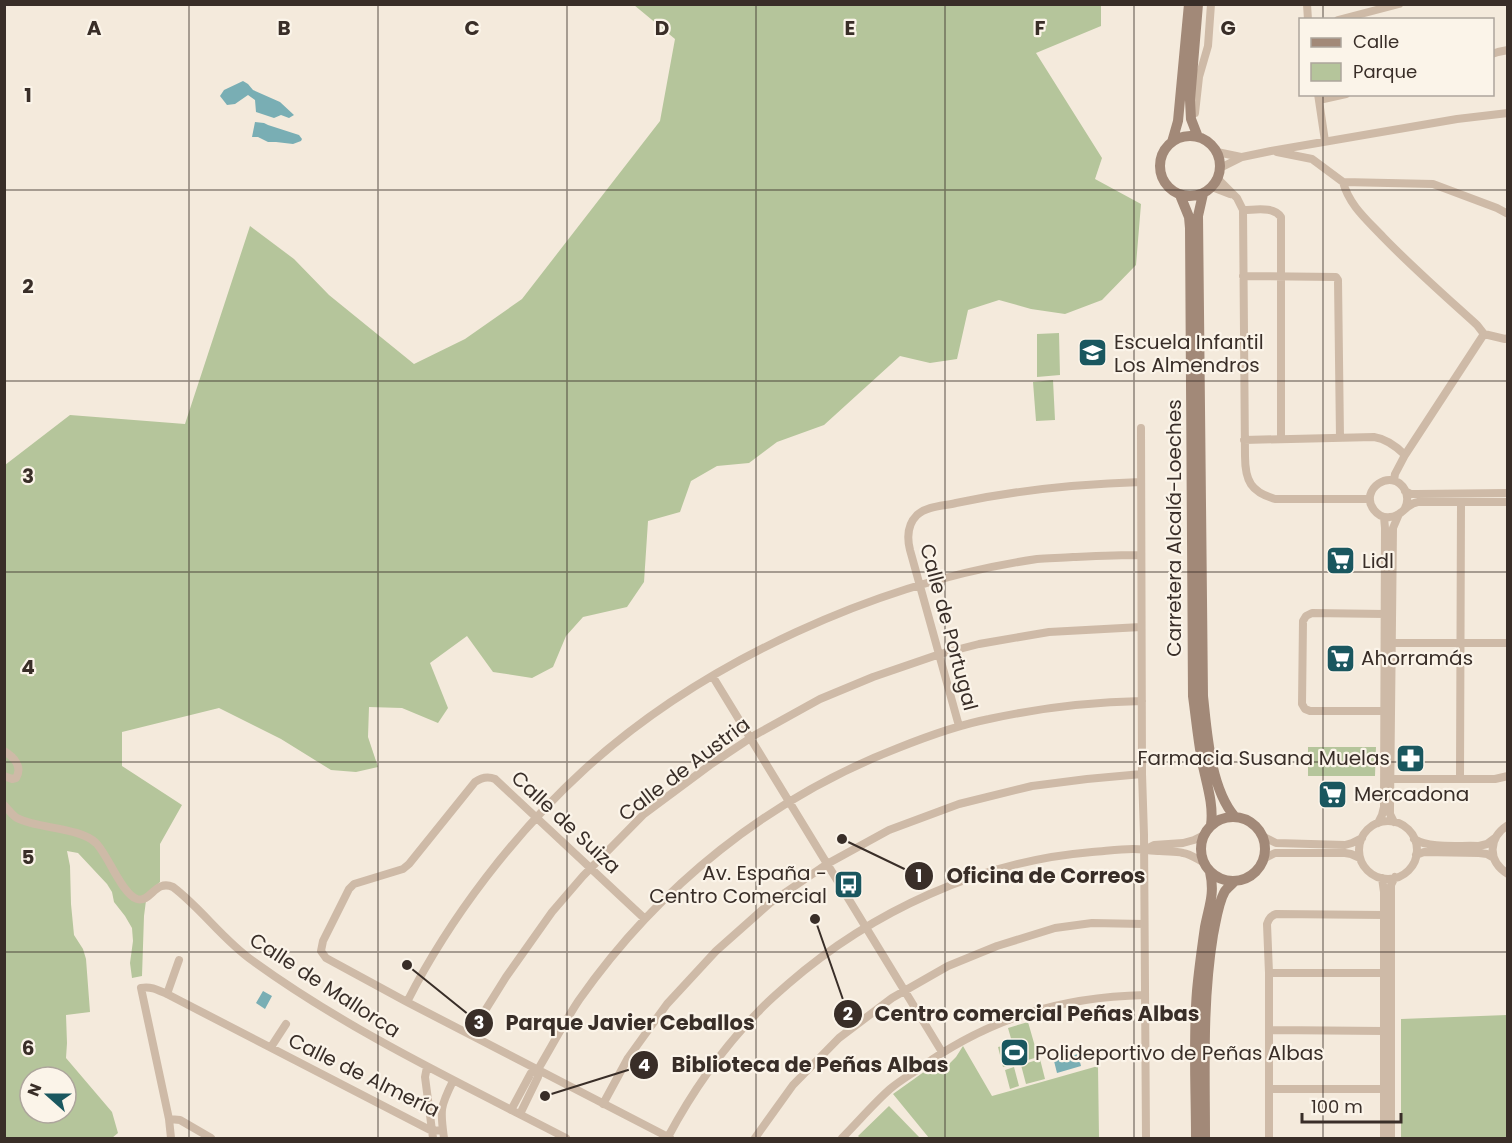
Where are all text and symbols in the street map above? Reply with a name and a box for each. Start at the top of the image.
text: A [87,14,102,42]
text: B [277,14,291,42]
text: C [464,14,480,42]
text: D [655,14,669,42]
text: E [845,14,855,42]
text: F [1035,14,1046,42]
text: G [1220,14,1236,42]
legend [1299,18,1494,96]
text: Calle [1353,29,1399,54]
text: Parque [1353,59,1417,84]
text: 1 [24,81,32,109]
text: 2 [22,272,34,300]
place label: Escuela Infantil Los Almendros [1114,328,1264,379]
school or university icon: Escuela Infantil Los Almendros [1077,337,1109,369]
street label: Carretera Alcalá-Loeches [1160,399,1188,657]
text: 3 [22,462,34,490]
street label: Calle de Portugal [913,540,985,714]
supermarket icon: Lidl [1325,545,1357,577]
place label: Lidl [1362,547,1394,575]
supermarket icon: Ahorramás [1324,642,1356,674]
place label: Ahorramás [1361,644,1473,672]
text: 4 [21,653,35,681]
street label: Calle de Austria [613,710,755,828]
pharmacy icon: Farmacia Susana Muelas [1395,742,1427,774]
place label: Farmacia Susana Muelas [1137,744,1390,772]
street label: Calle de Suiza [505,764,627,880]
supermarket icon: Mercadona [1317,778,1349,810]
place label: Mercadona [1354,780,1469,808]
text: 5 [22,843,35,871]
callout: Oficina de Correos [904,857,1157,896]
place label: Av. España - Centro Comercial [649,859,827,910]
text: Oficina de Correos [946,861,1146,890]
text: 1 [916,863,922,888]
bus stop icon: Av. España - Centro Comercial [832,868,864,900]
street label: Calle de Mallorca [244,926,406,1044]
callout: Centro comercial Peñas Albas [833,994,1212,1033]
text: Centro comercial Peñas Albas [874,999,1200,1028]
text: 2 [843,1001,853,1026]
callout: Parque Javier Ceballos [464,1003,767,1042]
text: Parque Javier Ceballos [505,1008,755,1037]
text: 3 [474,1010,484,1035]
street label: Calle de Almería [284,1026,444,1124]
text: 6 [22,1034,34,1062]
sports icon: Polideportivo de Peñas Albas [998,1037,1030,1069]
place label: Polideportivo de Peñas Albas [1035,1039,1324,1067]
callout: Biblioteca de Peñas Albas [629,1045,961,1084]
text: Biblioteca de Peñas Albas [671,1050,949,1079]
text: 4 [638,1052,650,1077]
north arrow [18,1065,78,1125]
text: N [22,1080,47,1100]
scale bar [1302,1086,1401,1124]
text: 100 m [1311,1094,1363,1119]

